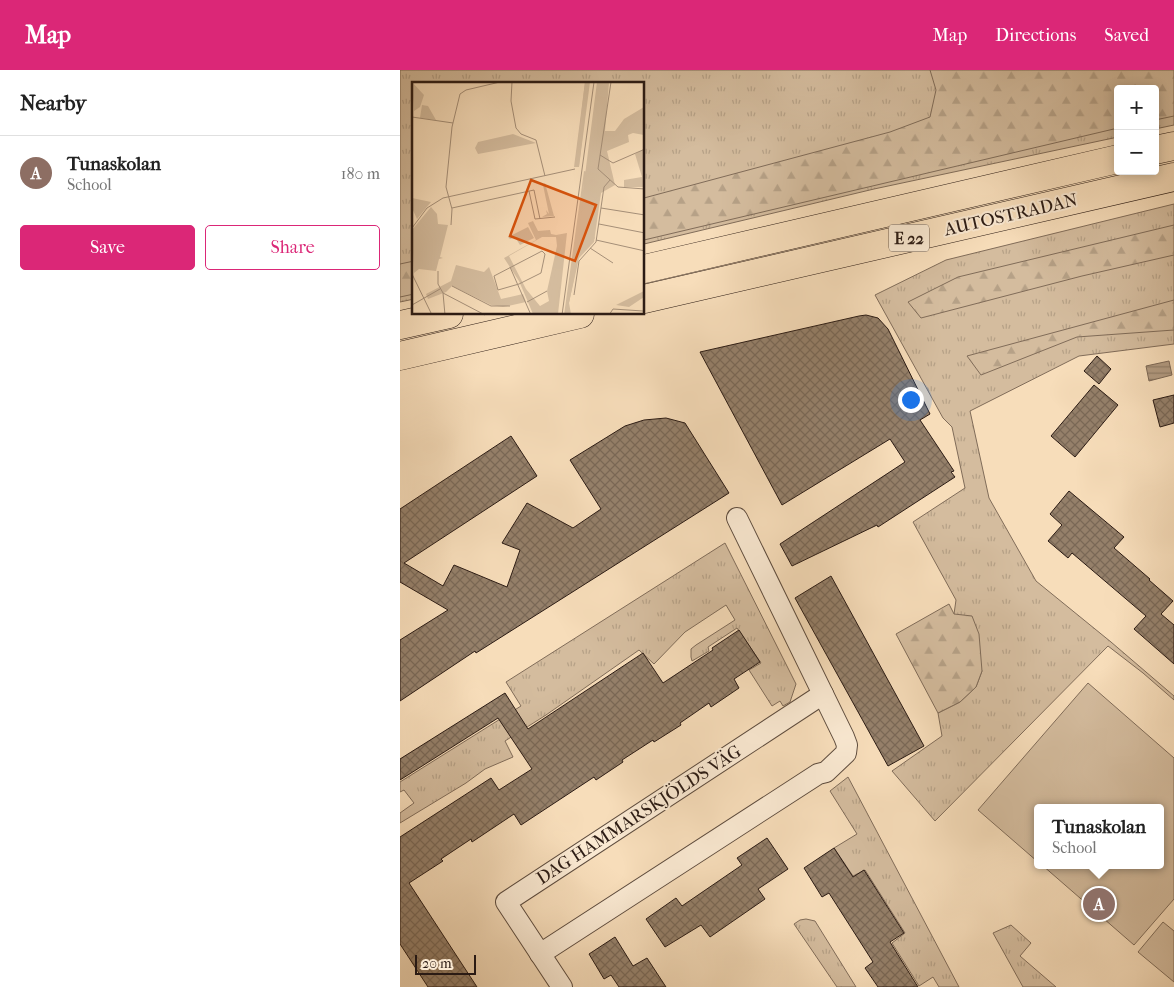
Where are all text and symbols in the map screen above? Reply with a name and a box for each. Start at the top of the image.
text: Map [25,21,71,49]
text: Map [933,25,967,46]
text: Directions [995,25,1076,46]
text: Saved [1104,25,1149,46]
inset map [412,82,645,315]
map controls [1114,85,1159,175]
button: + [1114,85,1159,130]
text: Nearby [20,91,86,115]
button: − [1114,130,1159,175]
text: Tunaskolan [67,153,161,175]
text: A [31,164,41,183]
text: 180 m [341,164,380,183]
text: School [67,175,112,194]
street label: AUTOSTRADAN [941,189,1080,241]
road number: E 22 [889,224,929,252]
button: Save [20,225,195,270]
button: Share [205,225,380,270]
your location [898,387,924,413]
street label: DAG HAMMARSKJÖLDS VÄG [532,740,745,889]
popup [1034,804,1164,869]
text: Tunaskolan [1052,816,1146,838]
text: School [1052,838,1097,857]
pin: A [1083,885,1115,923]
scale bar [415,952,476,975]
text: 20 m [422,955,452,972]

